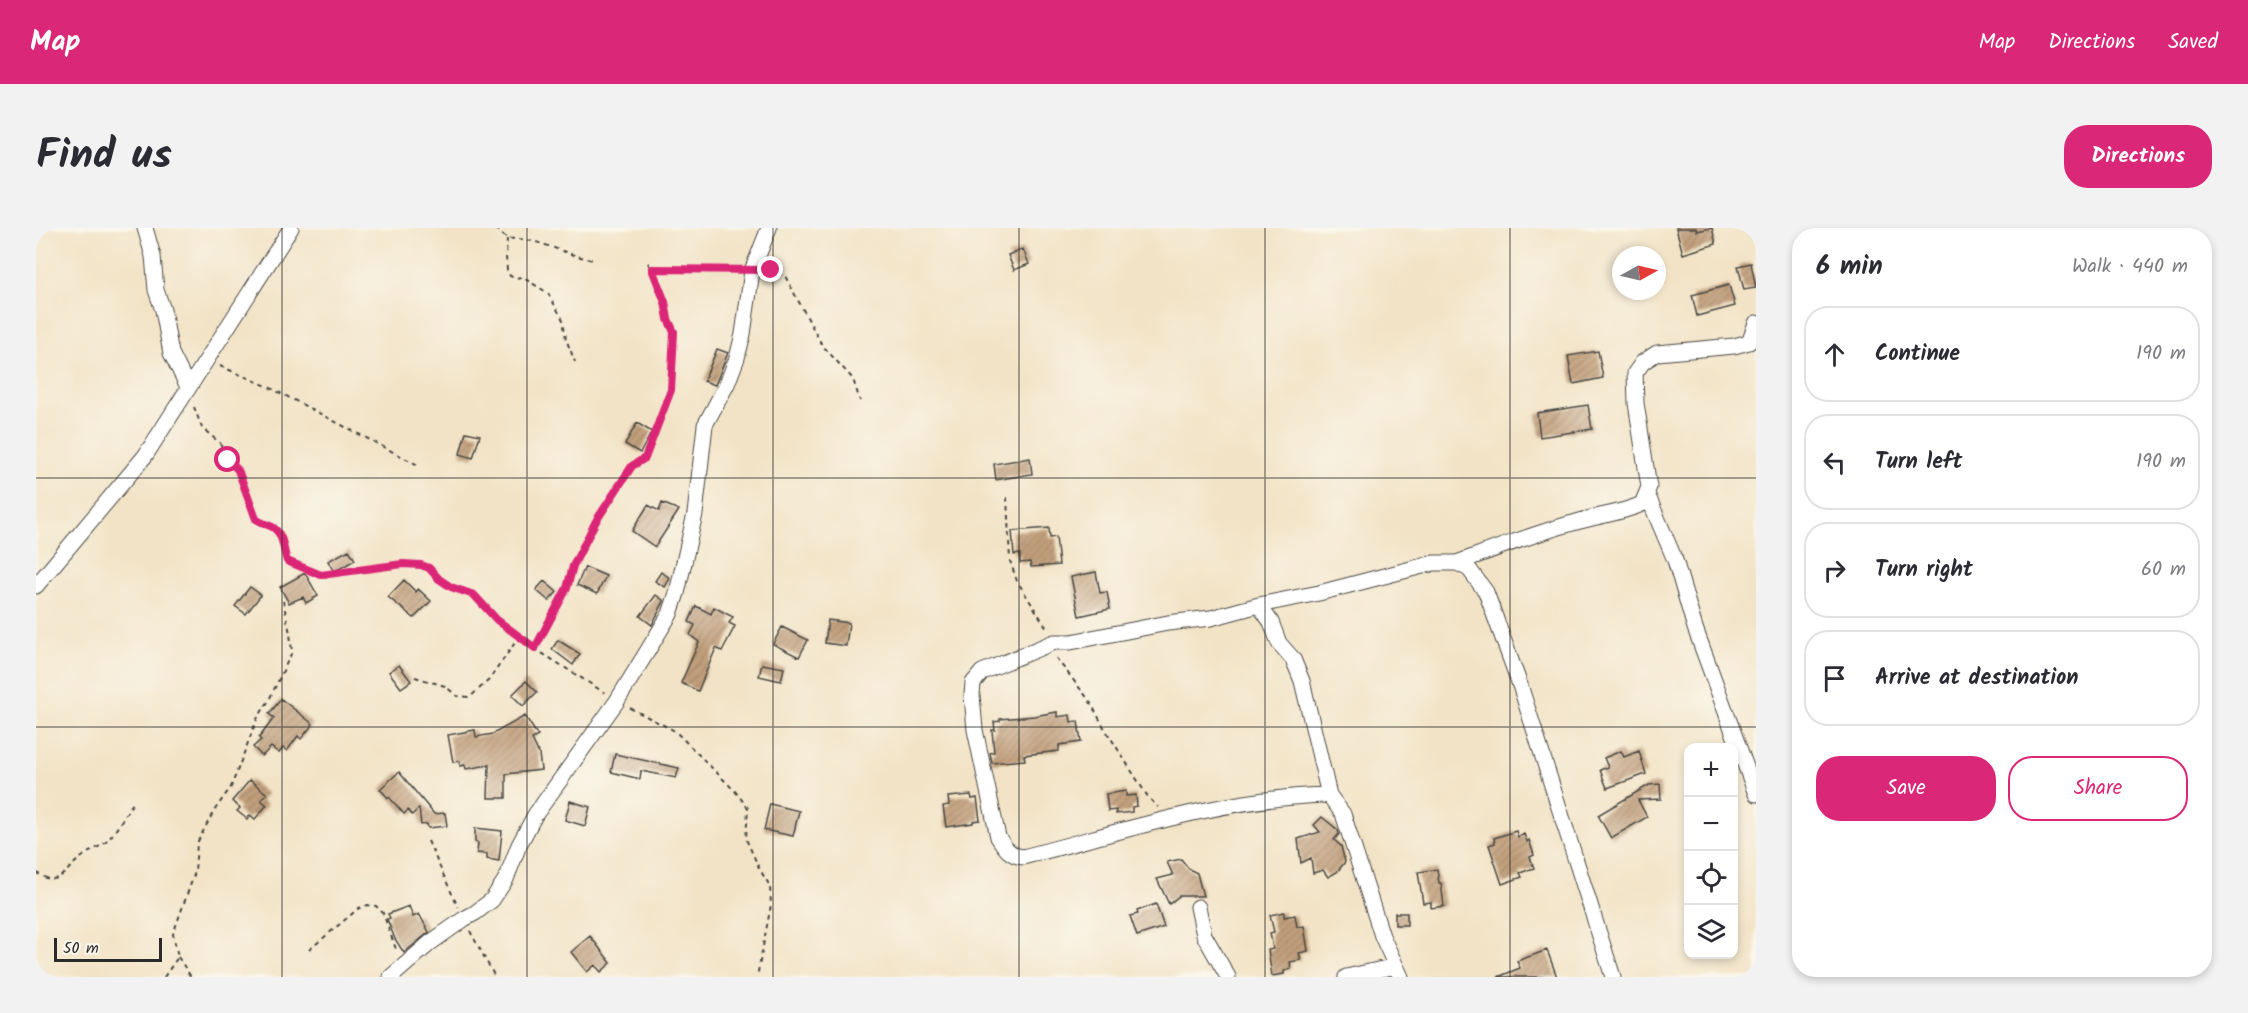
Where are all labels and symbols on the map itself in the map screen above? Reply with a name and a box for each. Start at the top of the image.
north arrow [1612,246,1666,300]
route end [757,256,783,282]
route start [214,446,240,472]
scale bar [54,935,162,962]

